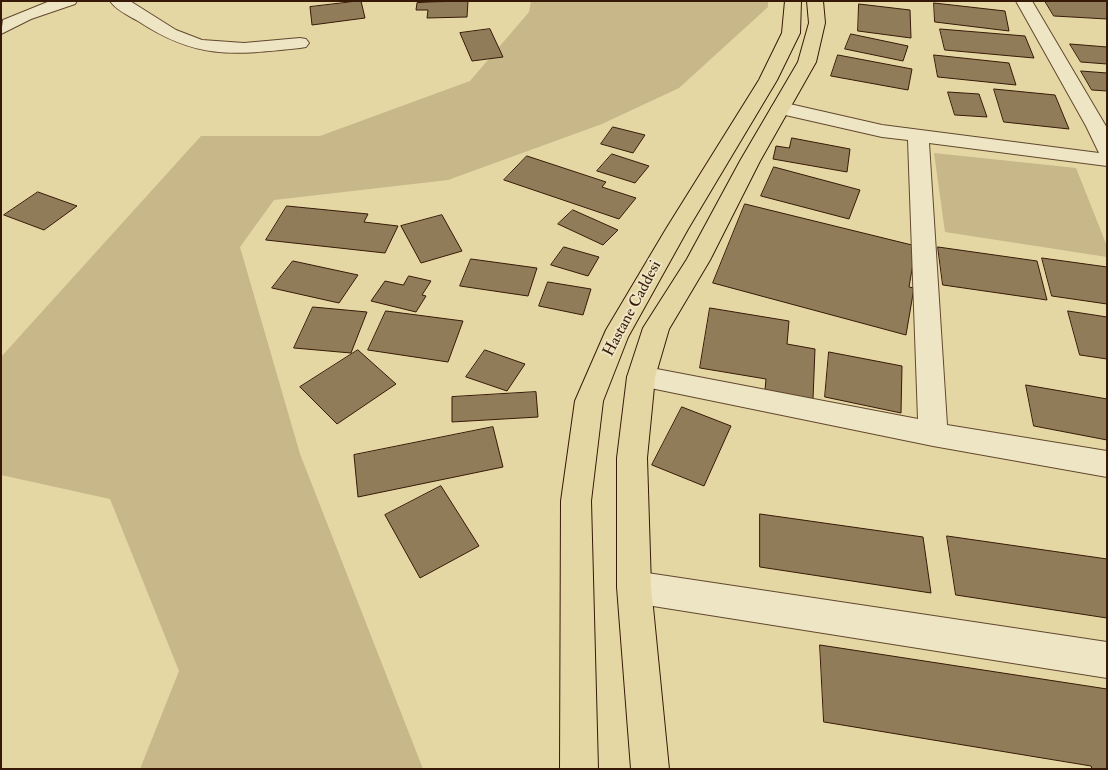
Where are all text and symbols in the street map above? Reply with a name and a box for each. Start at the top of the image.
street label: Hastane Caddesi [600,258,666,360]

